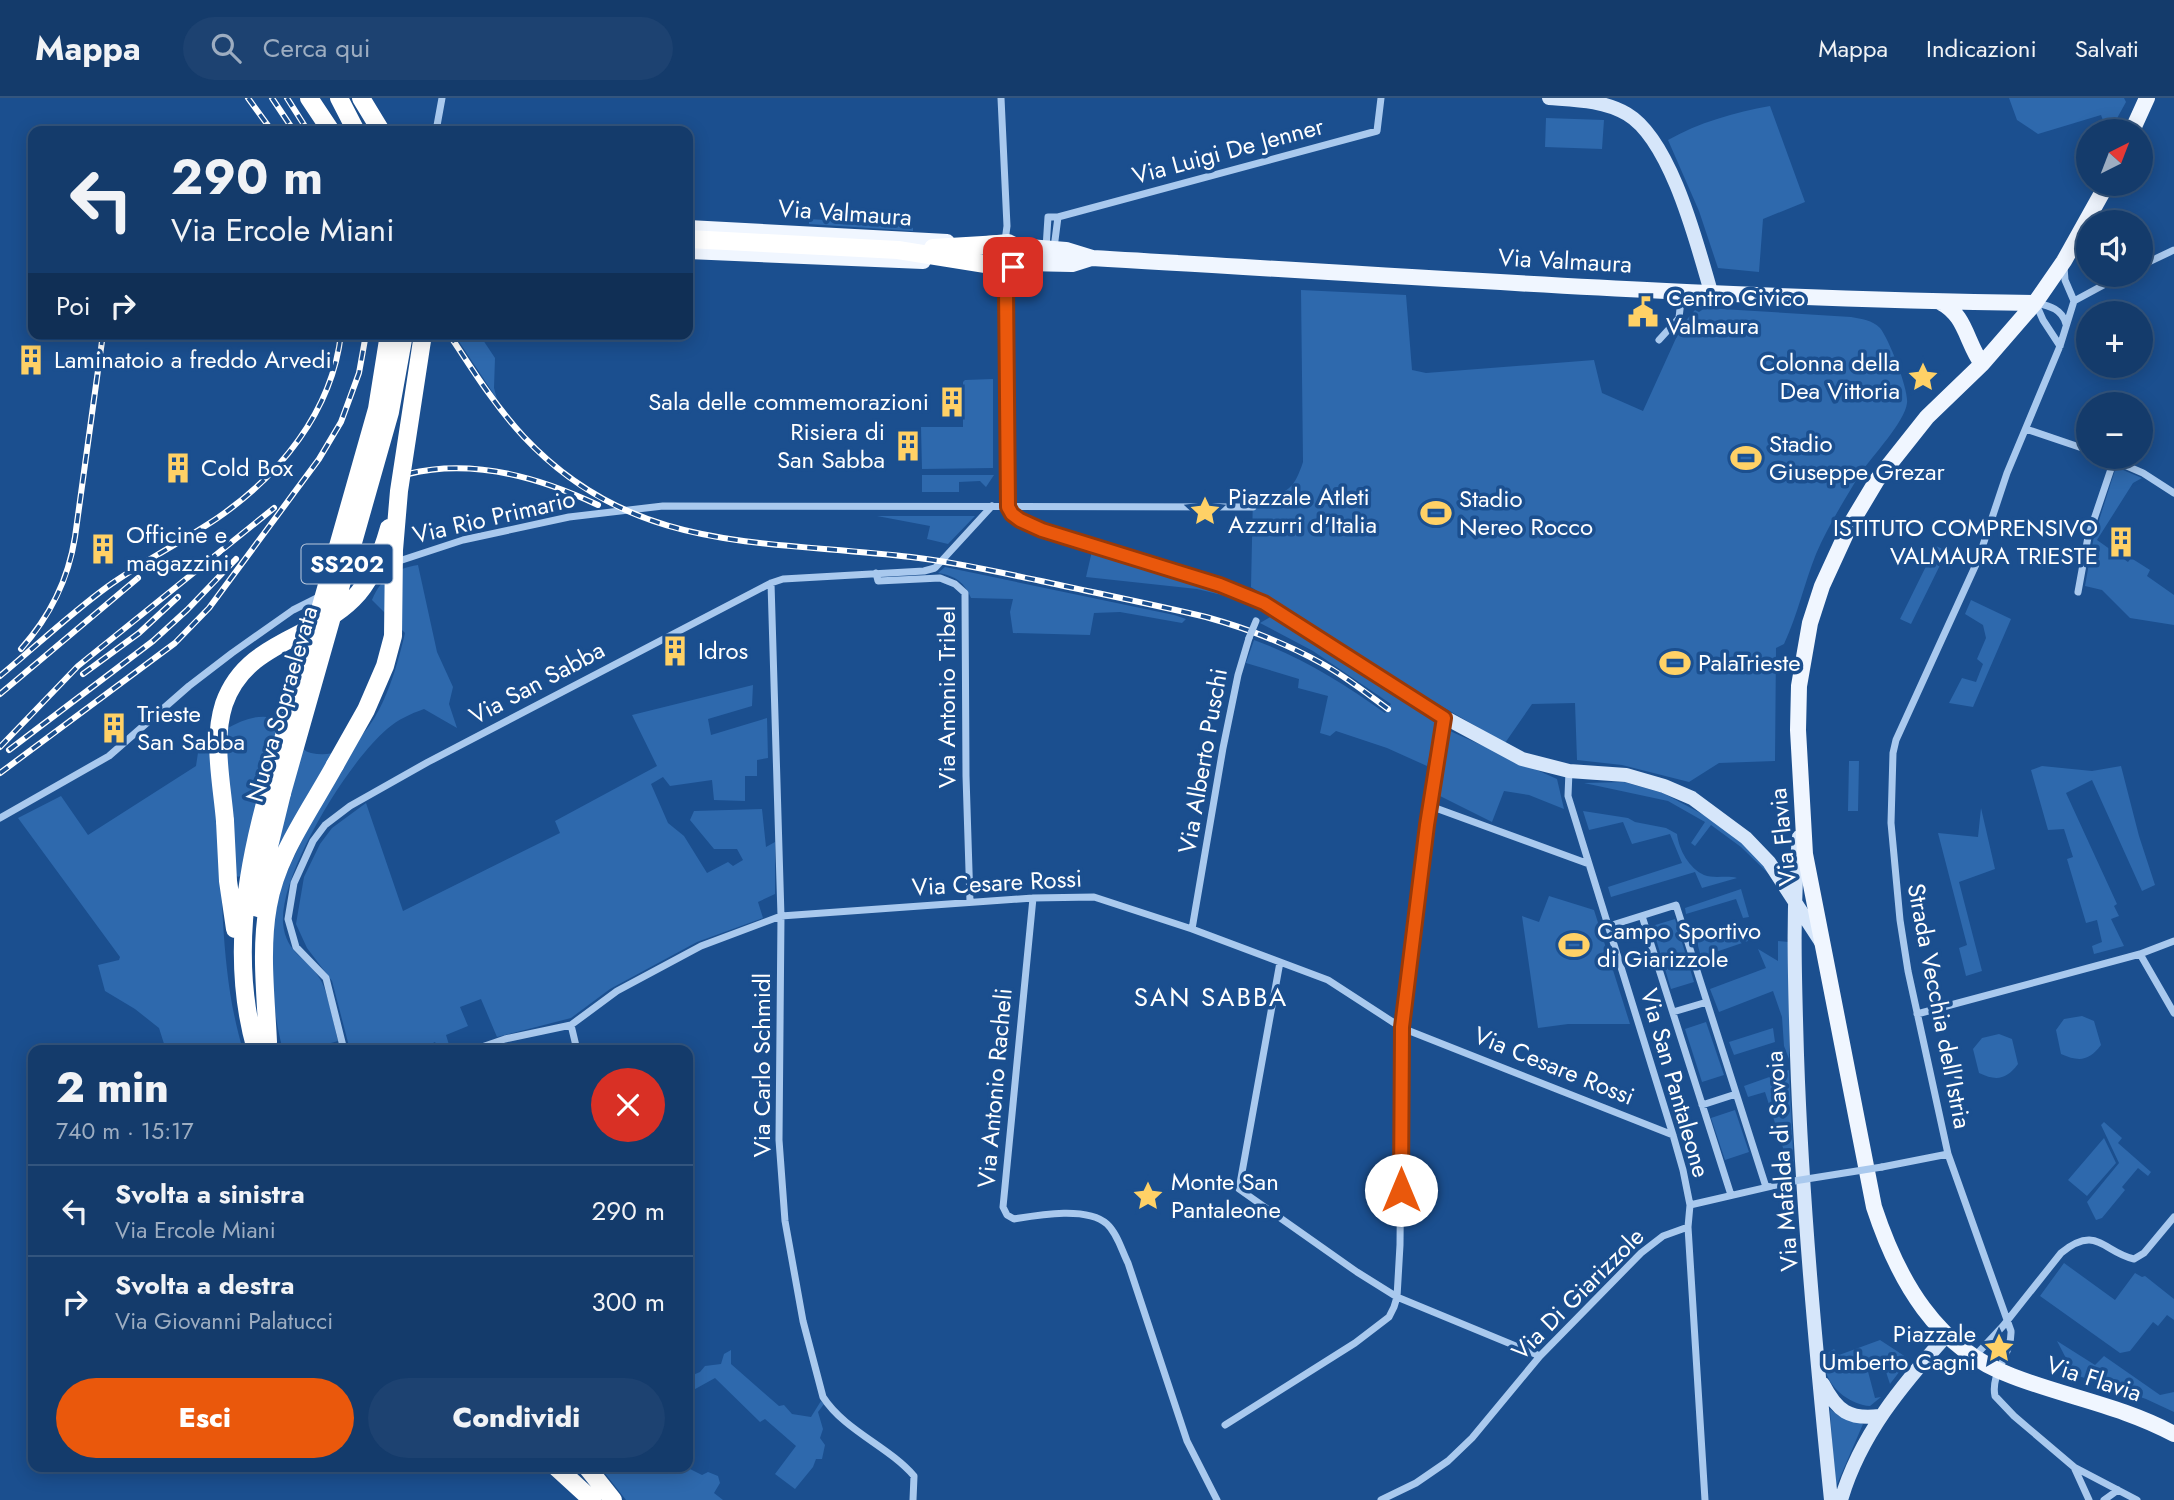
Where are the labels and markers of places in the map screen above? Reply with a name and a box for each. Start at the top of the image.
pin [983,237,1043,297]
place label: Centro Civico Valmaura [1666,280,1805,343]
public building icon: Centro Civico Valmaura [1626,295,1660,329]
place label: Laminatoio a freddo Arvedi [54,342,332,377]
building icon: Laminatoio a freddo Arvedi [14,343,48,377]
place label: Colonna della Dea Vittoria [1759,345,1900,408]
place icon: Colonna della Dea Vittoria [1906,360,1940,394]
place label: Sala delle commemorazioni [648,384,929,419]
building icon: Sala delle commemorazioni [935,385,969,419]
place label: Risiera di San Sabba [777,414,885,477]
place label: Stadio Giuseppe Grezar [1769,426,1945,489]
building icon: Risiera di San Sabba [891,429,925,463]
sports icon: Stadio Giuseppe Grezar [1729,441,1763,475]
place label: Cold Box [201,450,294,485]
building icon: Cold Box [161,451,195,485]
place label: Piazzale Atleti Azzurri d'Italia [1228,479,1377,542]
place label: Stadio Nereo Rocco [1459,481,1593,544]
place icon: Piazzale Atleti Azzurri d'Italia [1188,494,1222,528]
sports icon: Stadio Nereo Rocco [1419,496,1453,530]
place label: ISTITUTO COMPRENSIVO VALMAURA TRIESTE [1833,510,2098,573]
place label: Officine e magazzini [126,517,229,580]
building icon: ISTITUTO COMPRENSIVO VALMAURA TRIESTE [2104,525,2138,559]
building icon: Officine e magazzini [86,532,120,566]
place label: Idros [698,633,748,668]
building icon: Idros [658,634,692,668]
place label: PalaTrieste [1698,645,1801,680]
sports icon: PalaTrieste [1658,646,1692,680]
place label: Trieste San Sabba [137,696,245,759]
building icon: Trieste San Sabba [97,711,131,745]
place label: Campo Sportivo di Giarizzole [1597,913,1761,976]
sports icon: Campo Sportivo di Giarizzole [1557,928,1591,962]
place label: Monte San Pantaleone [1171,1164,1281,1227]
place icon: Monte San Pantaleone [1131,1179,1165,1213]
place label: Piazzale Umberto Cagni [1821,1316,1976,1379]
place icon: Piazzale Umberto Cagni [1982,1331,2016,1365]

